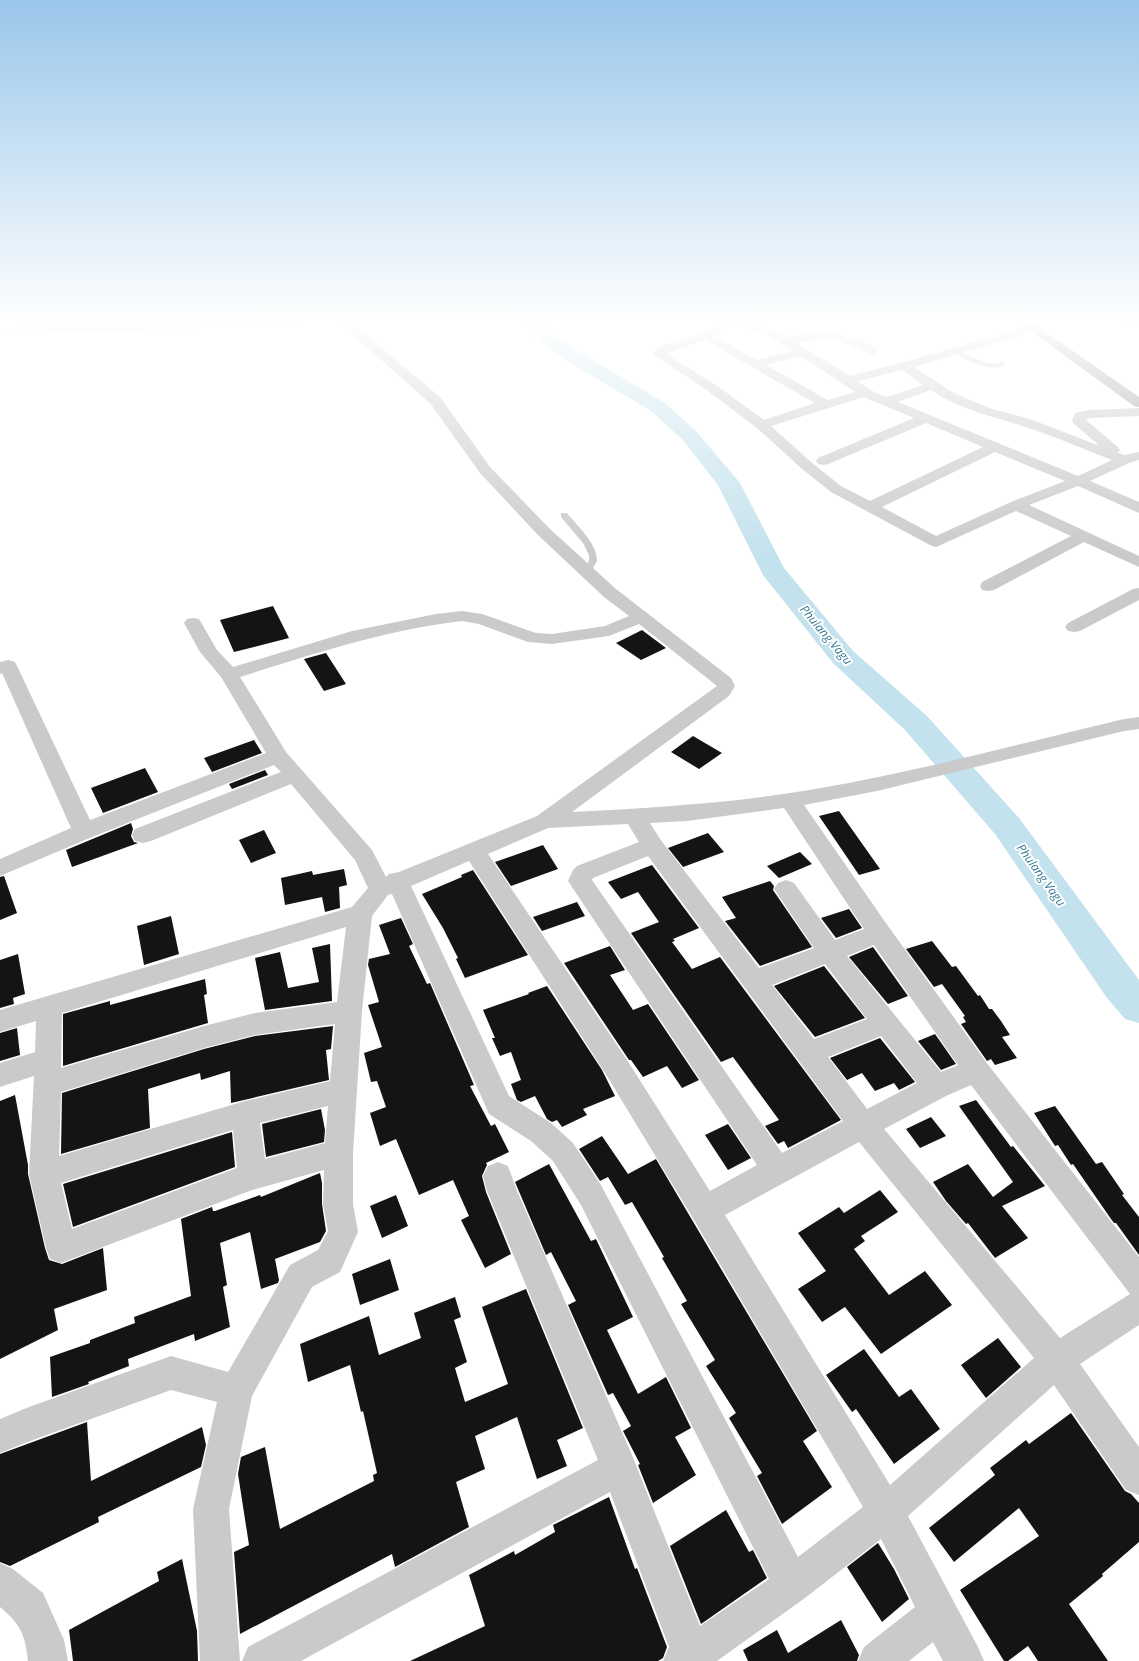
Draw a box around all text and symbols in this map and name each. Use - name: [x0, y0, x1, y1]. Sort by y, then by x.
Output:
- water label: Phulang Vagu: [796, 601, 856, 668]
- water label: Phulang Vagu: [1013, 840, 1070, 909]

